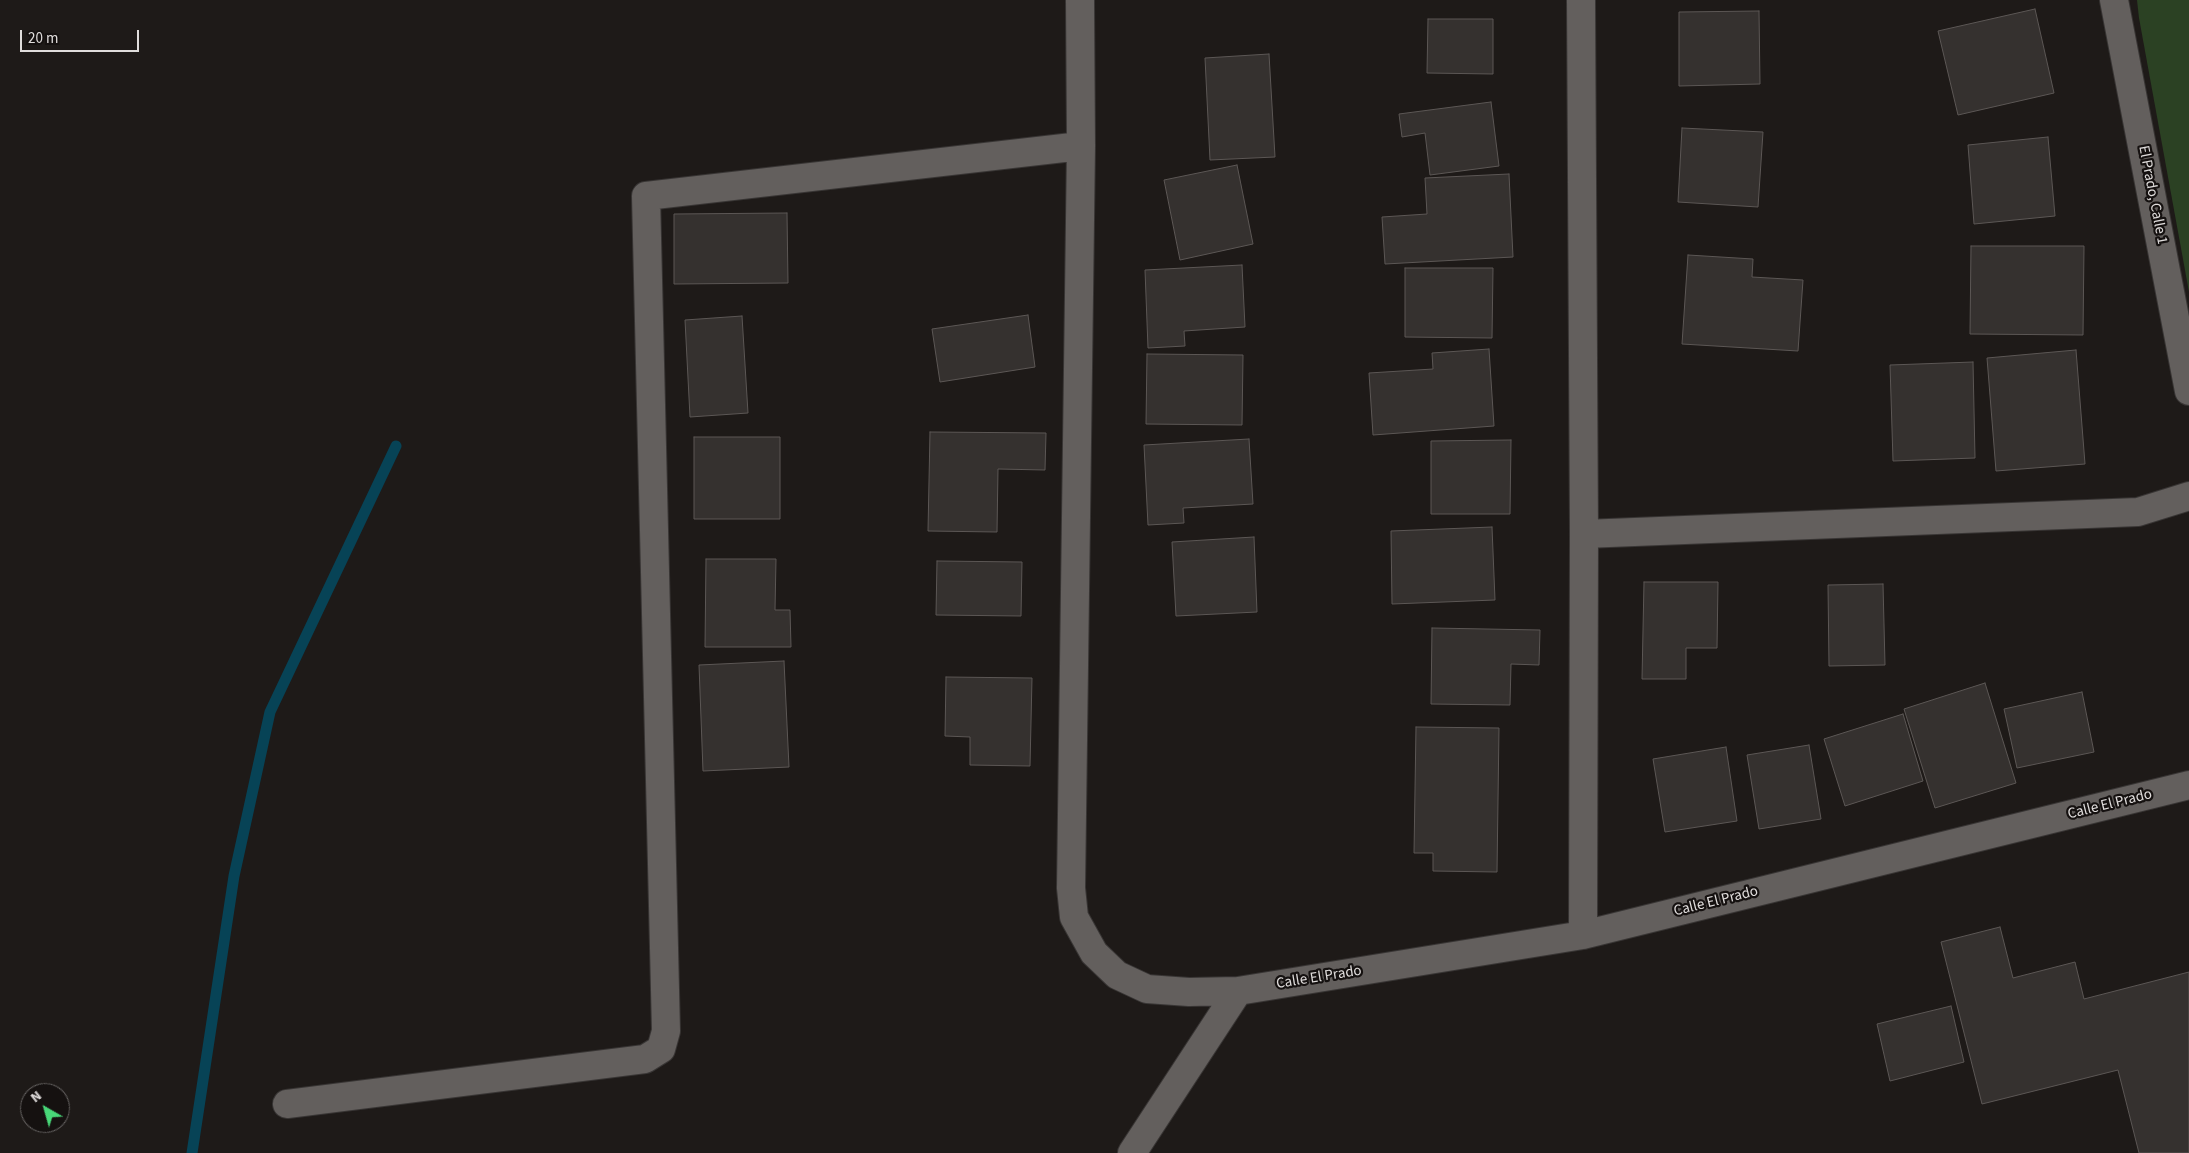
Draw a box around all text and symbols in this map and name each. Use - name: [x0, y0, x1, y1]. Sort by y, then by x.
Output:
- scale bar: [22, 20, 141, 52]
- text: 20 m: [28, 28, 58, 49]
- street label: El Prado, Calle 1: [2134, 144, 2170, 246]
- street label: Calle El Prado: [2066, 786, 2154, 824]
- street label: Calle El Prado: [1672, 883, 1760, 921]
- street label: Calle El Prado: [1275, 962, 1363, 994]
- north arrow: [20, 1083, 70, 1133]
- text: N: [27, 1086, 46, 1108]

